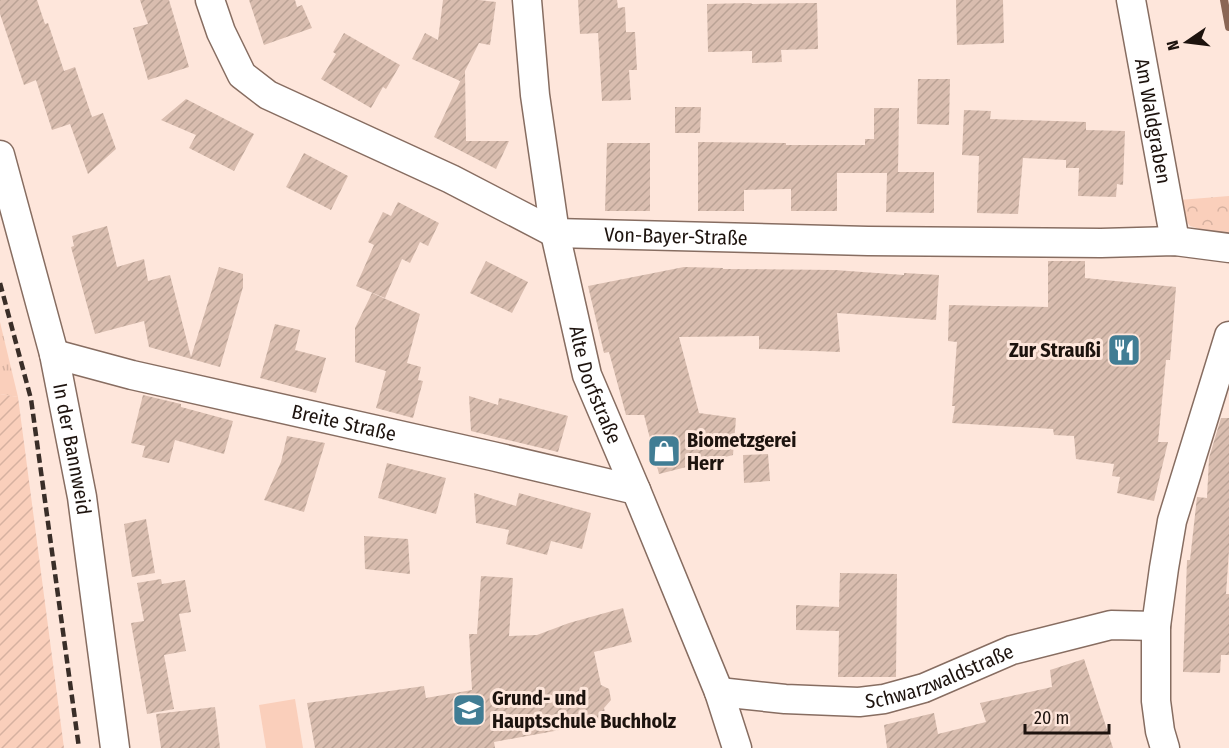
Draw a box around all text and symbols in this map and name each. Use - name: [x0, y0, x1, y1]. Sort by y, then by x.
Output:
- north arrow: [1157, 12, 1217, 72]
- text: N: [1163, 39, 1183, 52]
- street label: Am Waldgraben: [1130, 56, 1176, 186]
- street label: Von-Bayer-Straße: [604, 222, 748, 250]
- street label: Alte Dorfstraße: [564, 323, 627, 447]
- restaurant icon: Zur Straußi: [1106, 332, 1142, 368]
- place label: Zur Straußi: [1009, 338, 1101, 362]
- street label: In der Bannweid: [48, 381, 96, 516]
- street label: Breite Straße: [289, 399, 398, 446]
- place label: Biometzgerei Herr: [687, 428, 796, 475]
- shop icon: Biometzgerei Herr: [646, 433, 682, 469]
- street label: Schwarzwaldstraße: [864, 639, 1017, 713]
- place label: Grund- und Hauptschule Buchholz: [492, 686, 677, 733]
- school or university icon: Grund- und Hauptschule Buchholz: [451, 692, 487, 728]
- scale bar: [1025, 697, 1109, 735]
- text: 20 m: [1034, 707, 1069, 729]

